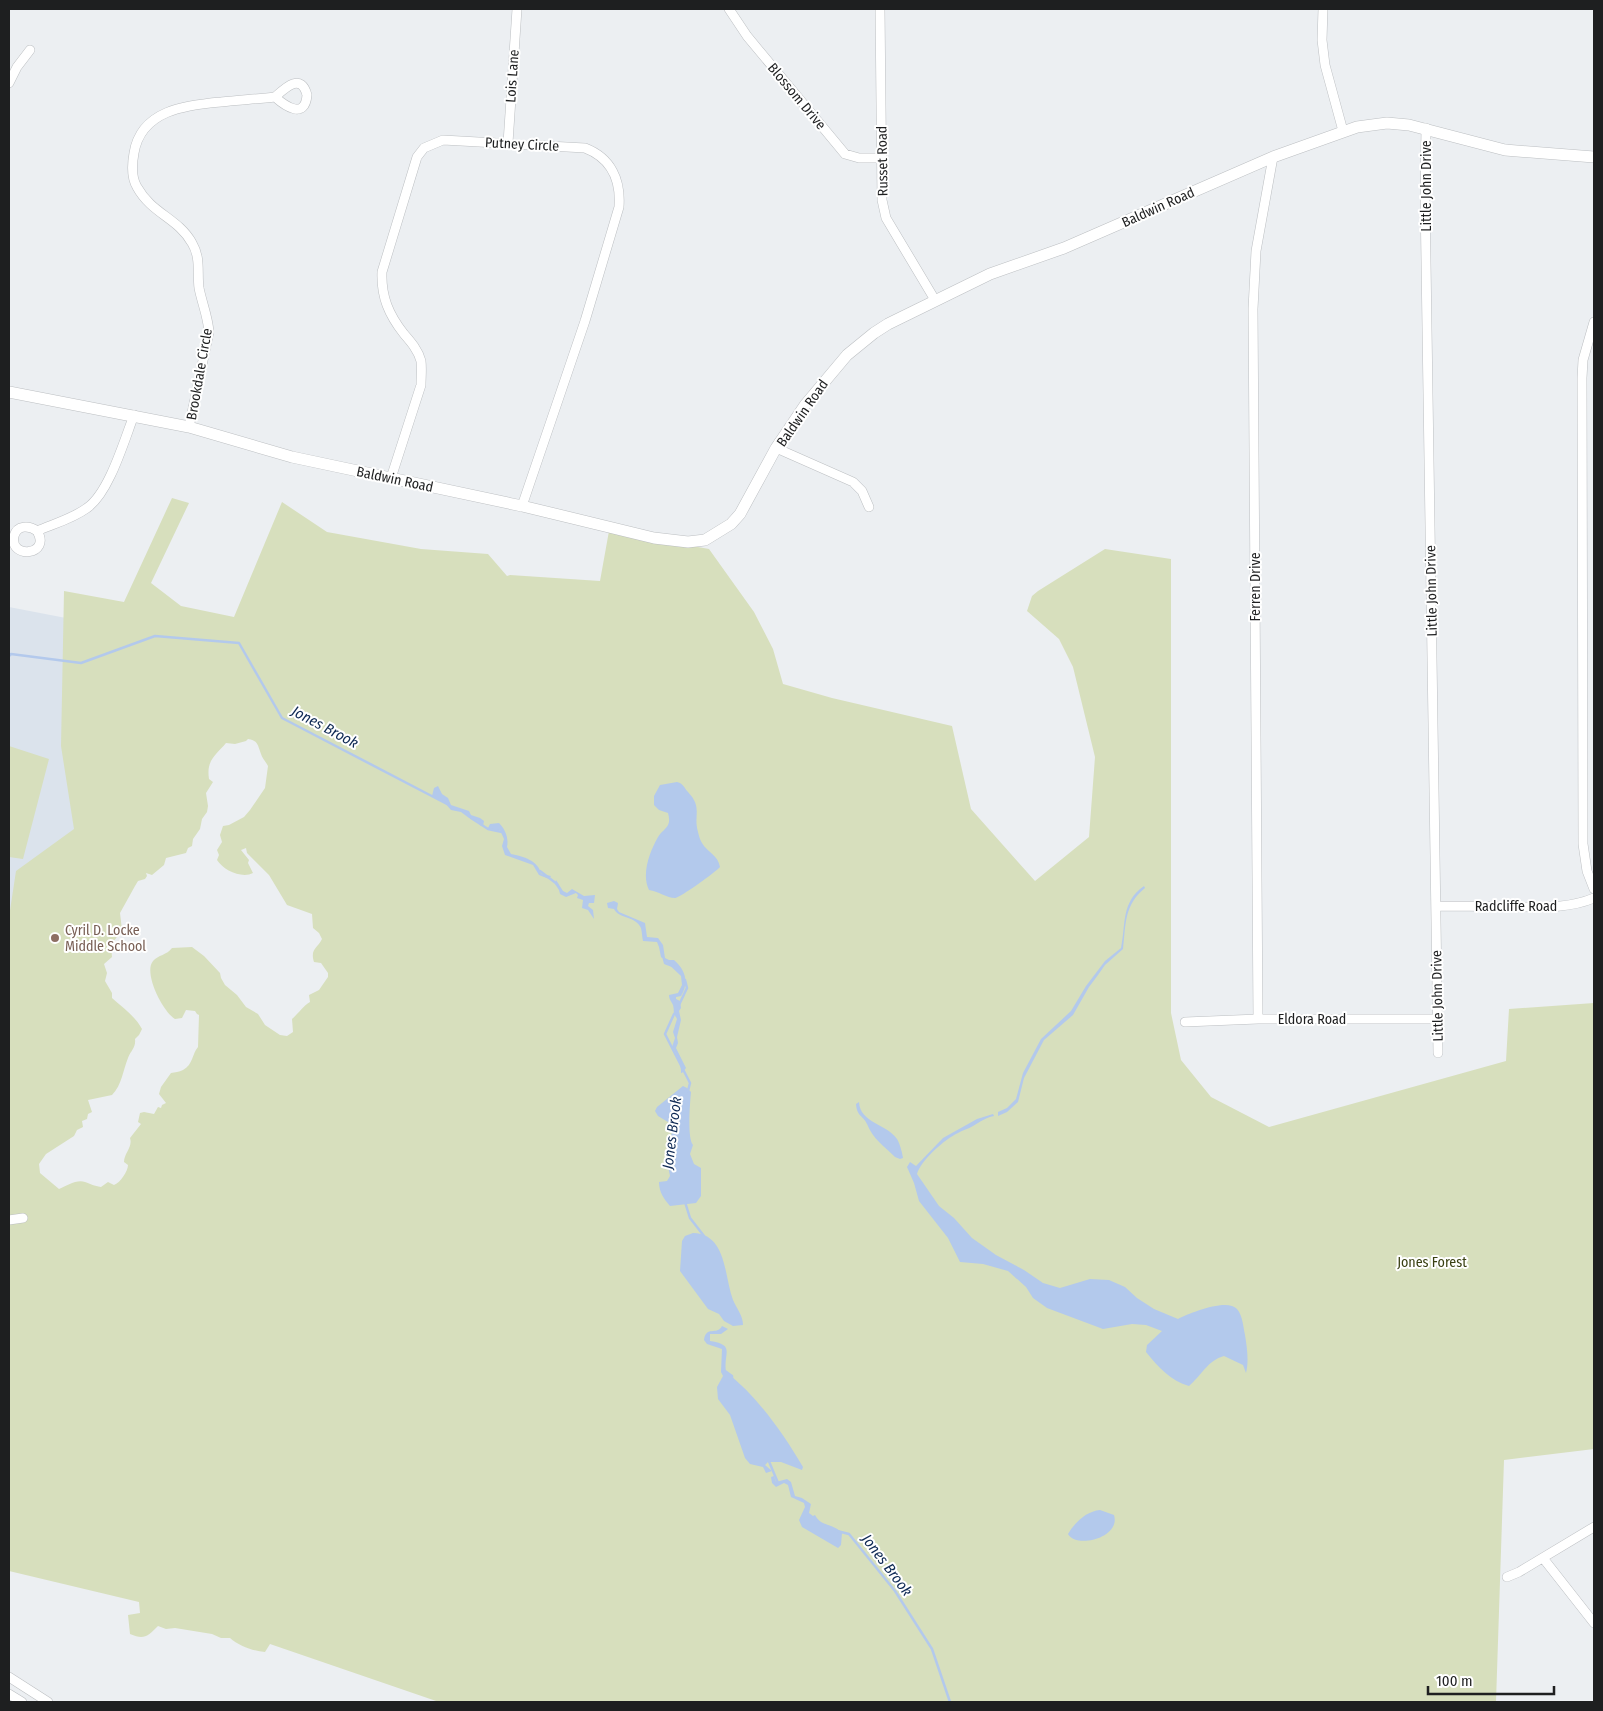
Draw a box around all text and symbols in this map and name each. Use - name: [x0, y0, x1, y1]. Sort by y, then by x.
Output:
- street label: Lois Lane: [502, 49, 523, 103]
- street label: Blossom Drive: [764, 60, 829, 133]
- street label: Russet Road: [873, 126, 892, 196]
- street label: Putney Circle: [484, 134, 560, 155]
- street label: Little John Drive: [1418, 140, 1435, 232]
- street label: Baldwin Road: [1119, 184, 1197, 231]
- street label: Brookdale Circle: [183, 327, 216, 421]
- street label: Baldwin Road: [773, 377, 832, 450]
- street label: Baldwin Road: [355, 463, 435, 496]
- street label: Little John Drive: [1422, 545, 1441, 637]
- street label: Ferren Drive: [1247, 552, 1264, 622]
- water label: Jones Brook: [288, 701, 362, 752]
- street label: Radcliffe Road: [1475, 898, 1557, 915]
- place label: Cyril D. Locke Middle School: [65, 922, 146, 955]
- marker: Cyril D. Locke Middle School: [49, 932, 61, 944]
- street label: Little John Drive: [1428, 950, 1447, 1042]
- street label: Eldora Road: [1278, 1011, 1346, 1028]
- water label: Jones Brook: [659, 1095, 685, 1171]
- park label: Jones Forest: [1397, 1254, 1467, 1271]
- water label: Jones Brook: [857, 1530, 916, 1600]
- scale bar: [1428, 1664, 1554, 1696]
- text: 100 m: [1436, 1672, 1473, 1690]

